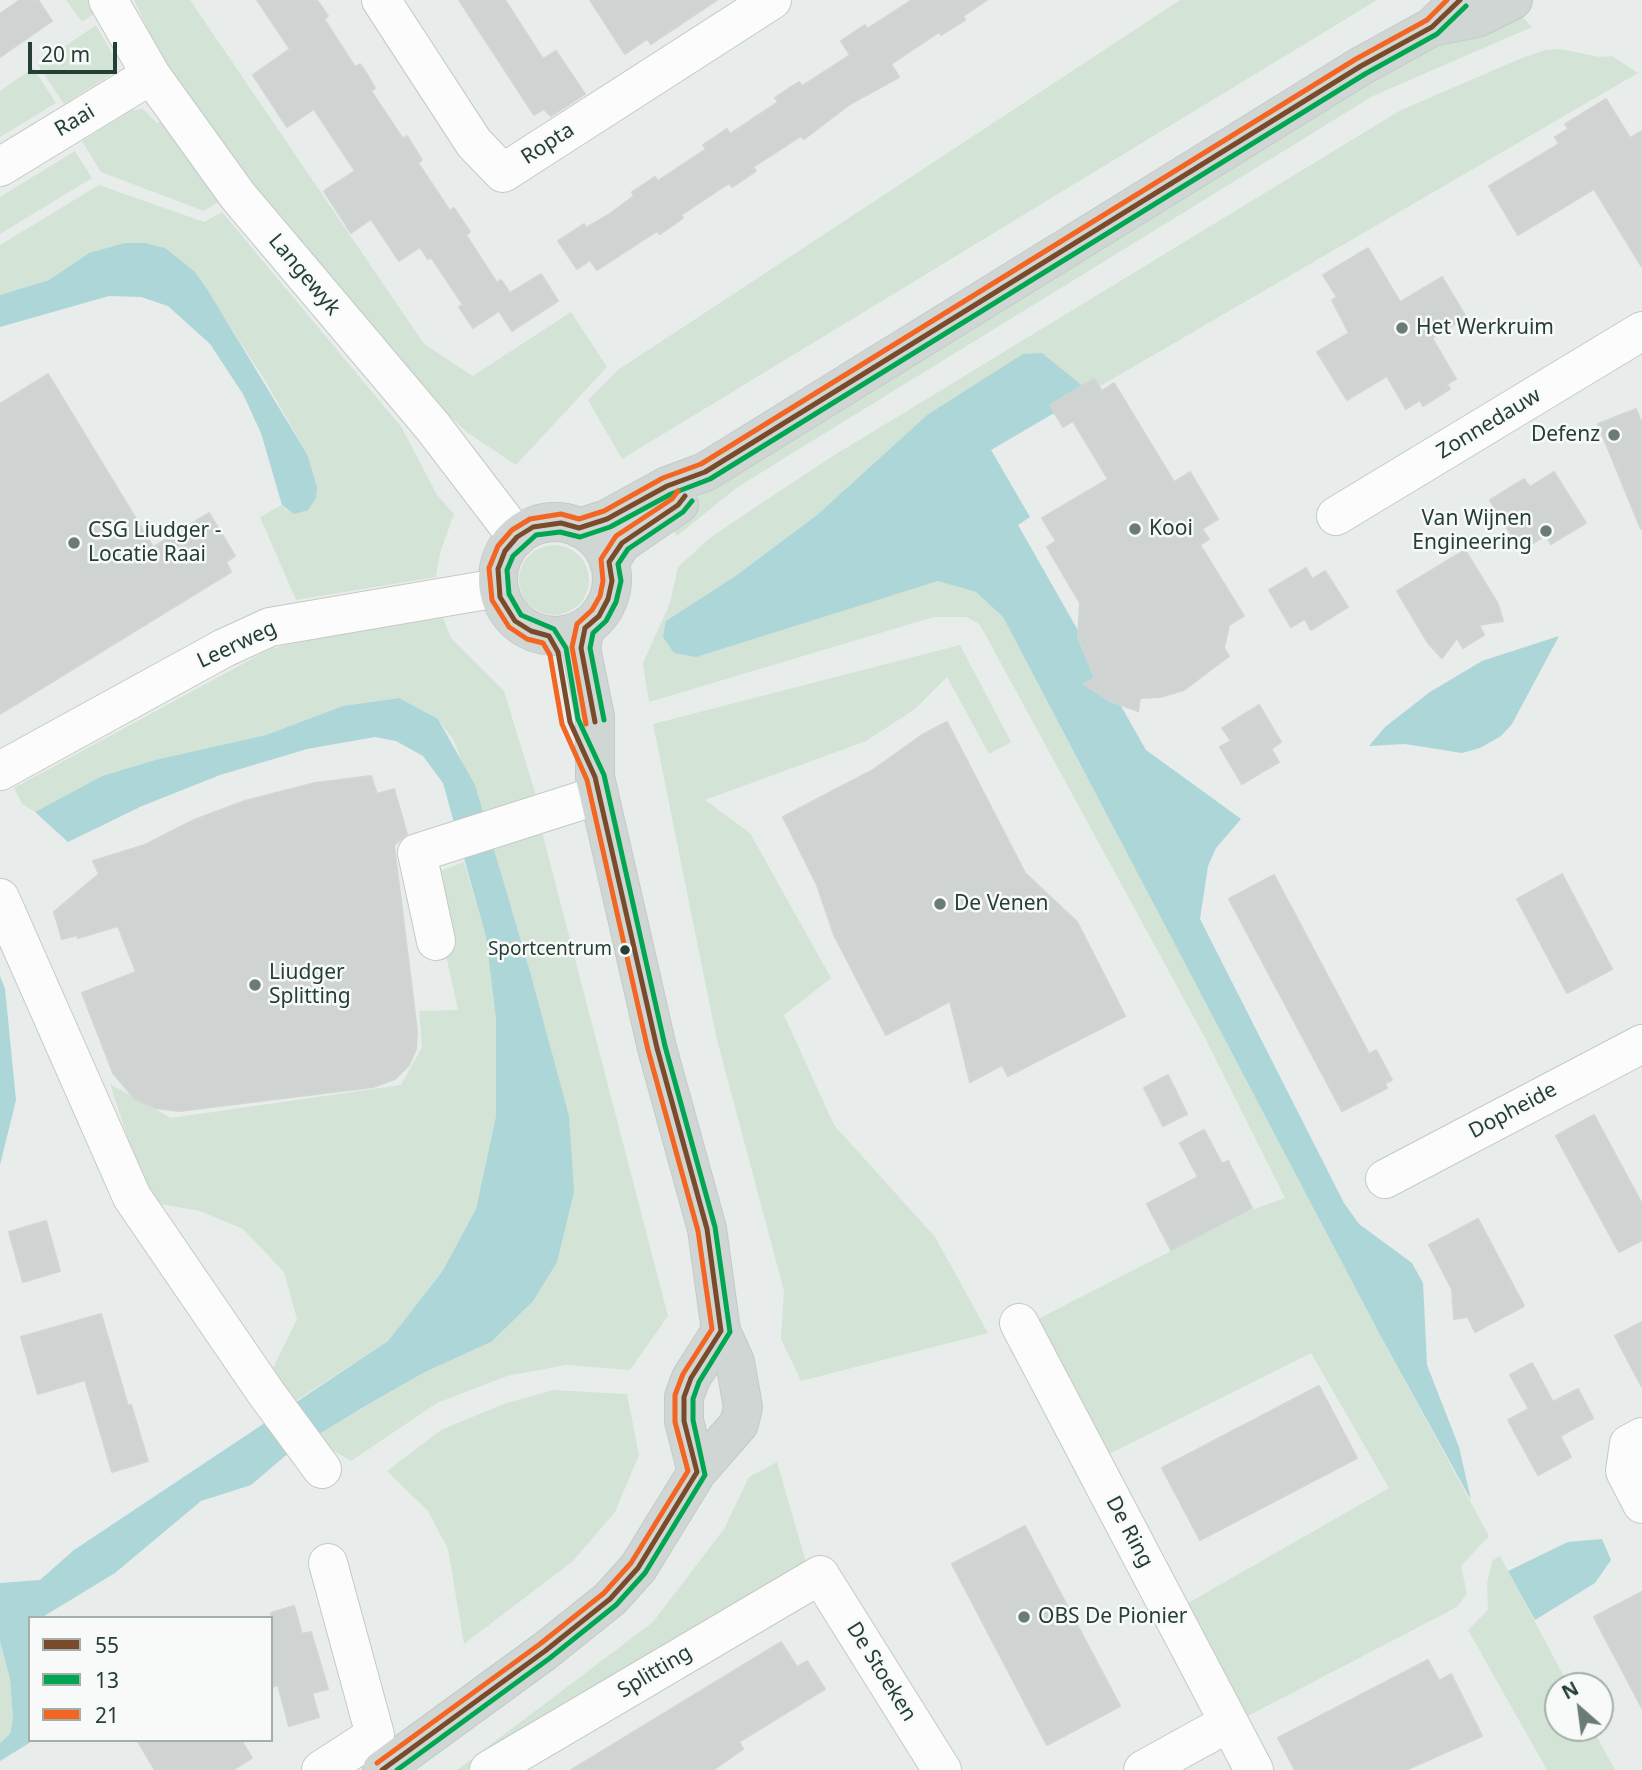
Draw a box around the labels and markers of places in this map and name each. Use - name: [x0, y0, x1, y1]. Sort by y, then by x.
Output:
- place label: Het Werkruim: [1416, 315, 1554, 341]
- marker: Het Werkruim: [1394, 320, 1410, 336]
- place label: Defenz: [1531, 422, 1600, 448]
- marker: Defenz: [1606, 427, 1622, 443]
- place label: Van Wijnen Engineering: [1412, 506, 1532, 556]
- place label: Kooi: [1149, 516, 1193, 542]
- place label: CSG Liudger - Locatie Raai: [88, 518, 222, 568]
- marker: Kooi: [1127, 521, 1143, 537]
- marker: Van Wijnen Engineering: [1538, 523, 1554, 539]
- marker: CSG Liudger - Locatie Raai: [66, 535, 82, 551]
- place label: De Venen: [954, 891, 1048, 917]
- marker: De Venen: [932, 896, 948, 912]
- place label: Sportcentrum: [488, 939, 612, 961]
- marker: Sportcentrum: [618, 943, 632, 957]
- place label: Liudger Splitting: [269, 960, 351, 1010]
- marker: Liudger Splitting: [247, 977, 263, 993]
- place label: OBS De Pionier: [1038, 1604, 1187, 1630]
- marker: OBS De Pionier: [1016, 1609, 1032, 1625]

